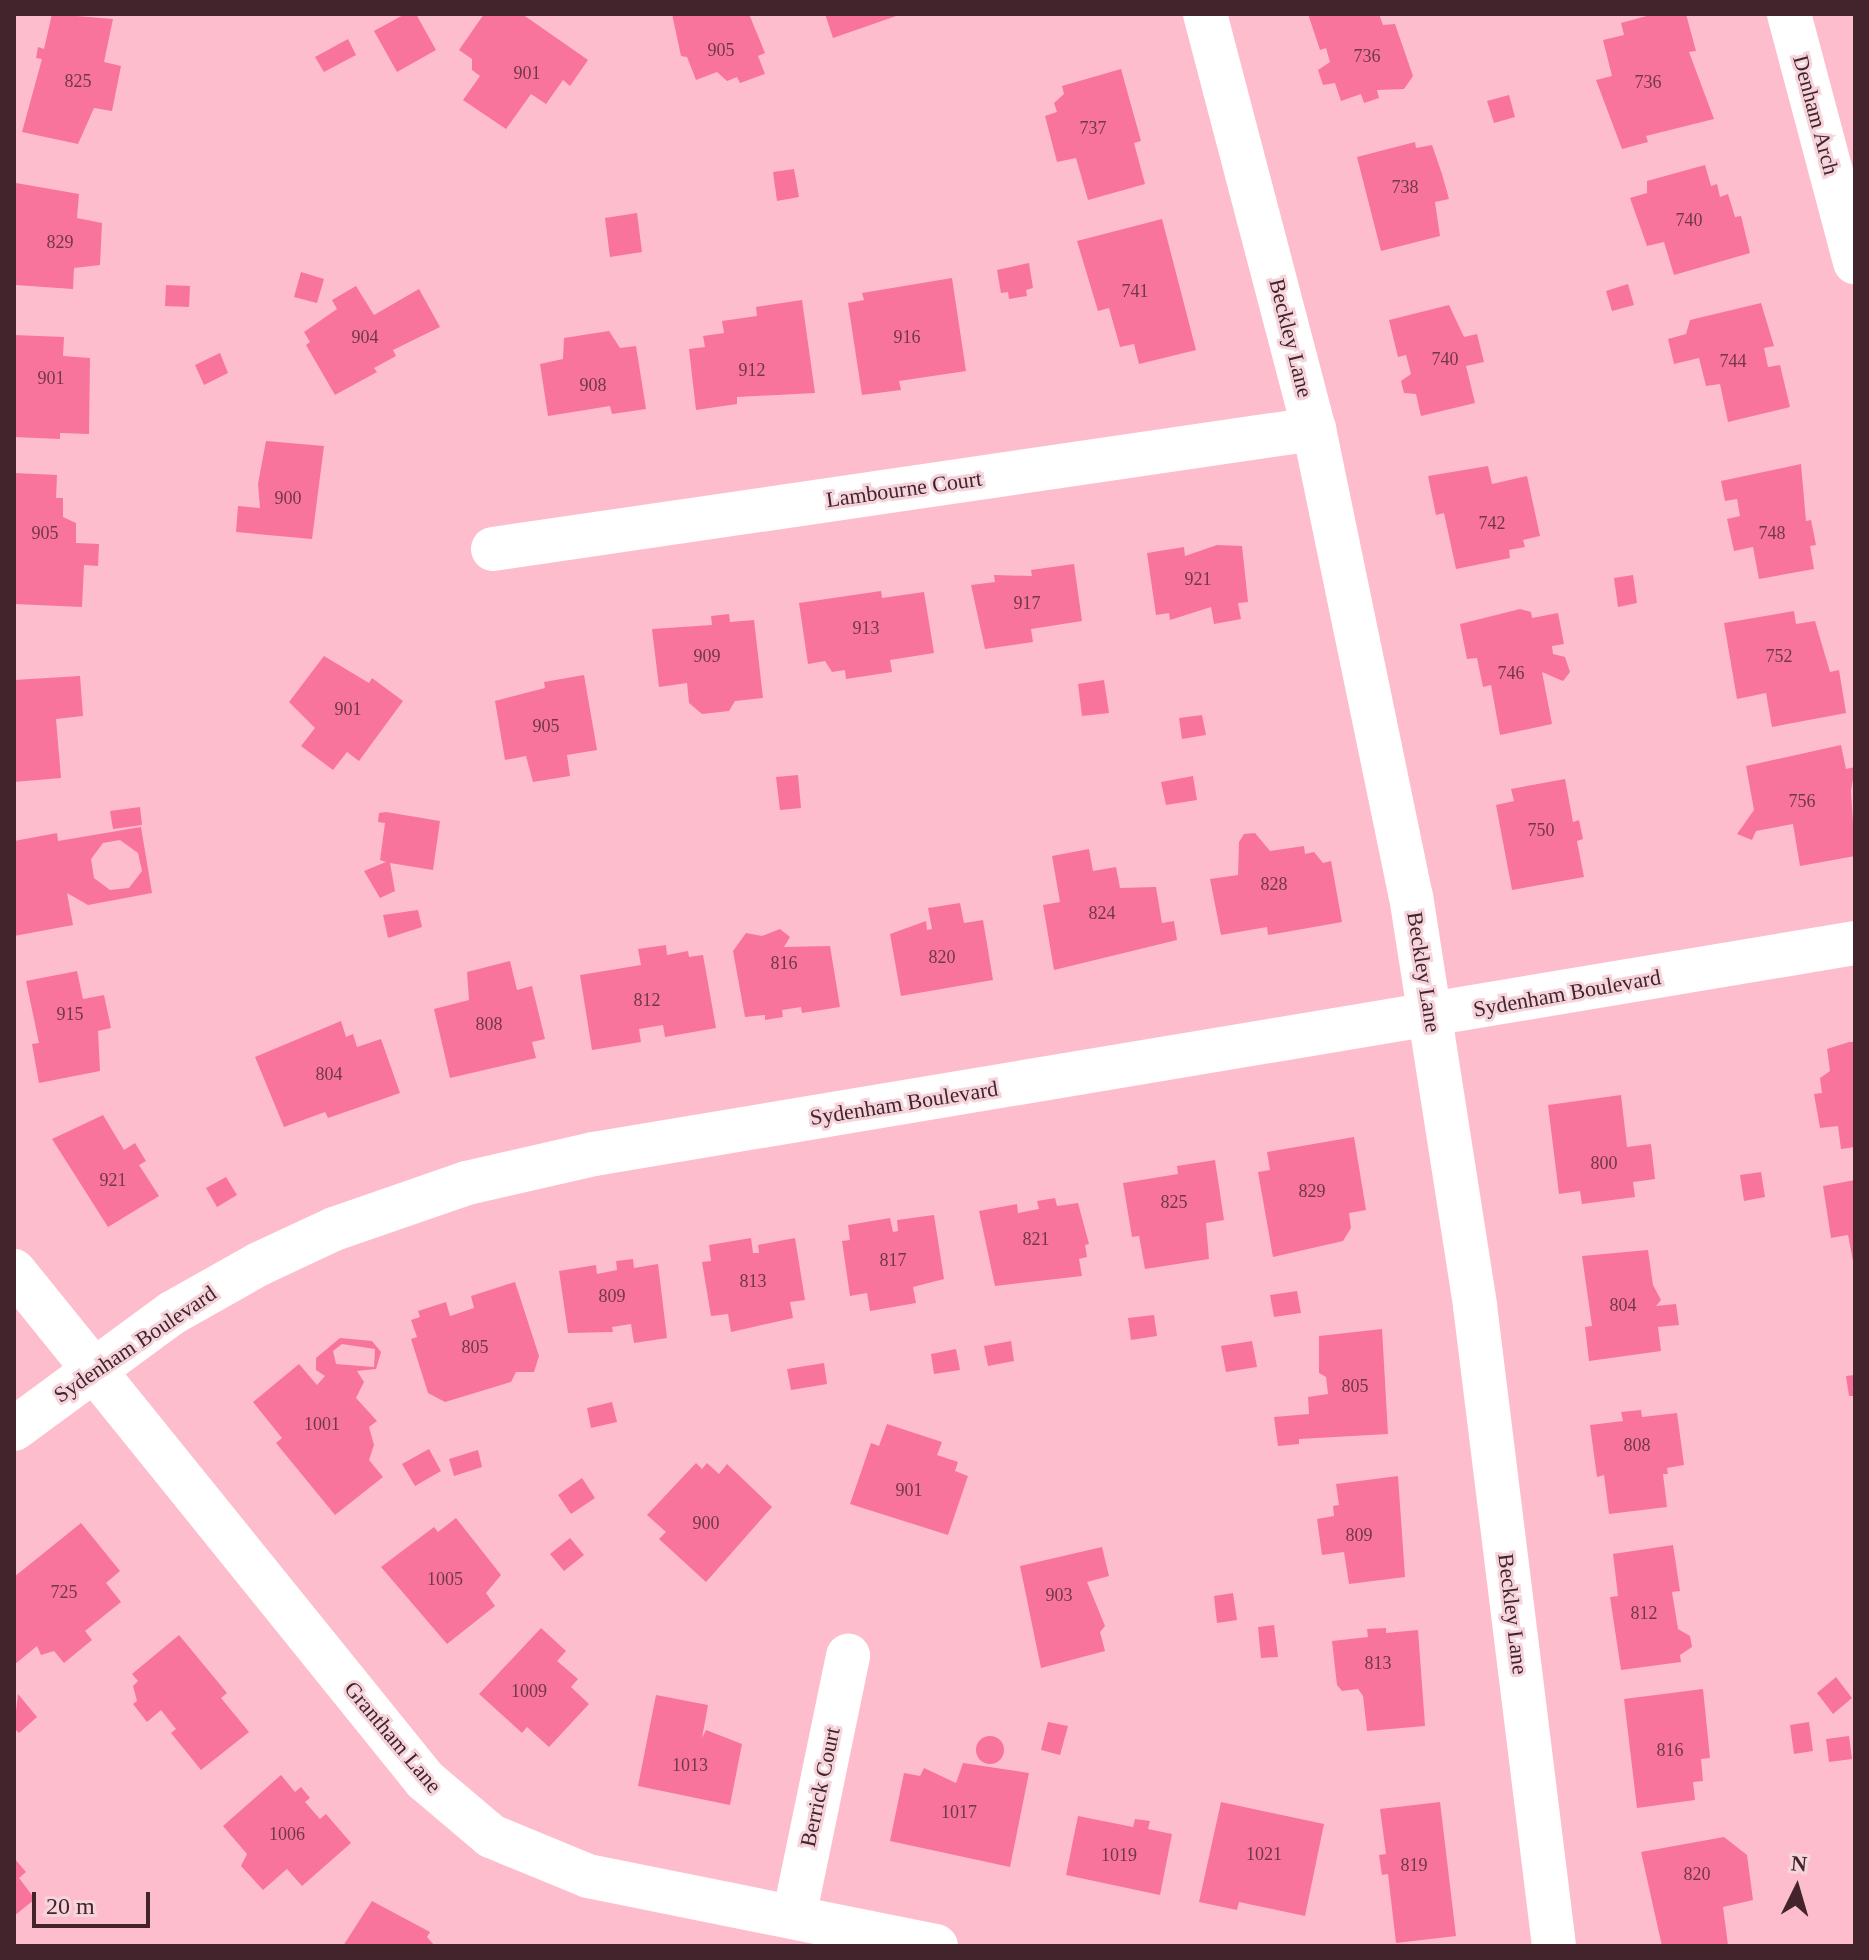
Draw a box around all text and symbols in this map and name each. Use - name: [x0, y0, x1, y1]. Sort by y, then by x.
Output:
- house number: 905: [708, 39, 734, 61]
- house number: 736: [1354, 45, 1380, 67]
- street label: Denham Arch: [1787, 52, 1845, 178]
- house number: 901: [514, 62, 540, 84]
- house number: 825: [64, 70, 92, 92]
- house number: 736: [1634, 71, 1662, 93]
- house number: 737: [1080, 117, 1106, 139]
- house number: 738: [1392, 176, 1418, 198]
- house number: 740: [1676, 209, 1702, 231]
- house number: 829: [46, 231, 74, 253]
- street label: Beckley Lane: [1263, 276, 1319, 400]
- house number: 741: [1122, 280, 1148, 302]
- house number: 904: [352, 326, 378, 348]
- house number: 916: [894, 326, 920, 348]
- house number: 740: [1432, 348, 1458, 370]
- house number: 744: [1720, 350, 1746, 372]
- house number: 912: [738, 359, 766, 381]
- house number: 901: [38, 367, 64, 389]
- house number: 908: [580, 374, 606, 396]
- street label: Lambourne Court: [824, 465, 984, 513]
- house number: 900: [274, 487, 302, 509]
- house number: 742: [1478, 512, 1506, 534]
- house number: 905: [32, 522, 58, 544]
- house number: 748: [1758, 522, 1786, 544]
- house number: 921: [1184, 568, 1212, 590]
- house number: 917: [1014, 592, 1040, 614]
- house number: 913: [852, 617, 880, 639]
- house number: 909: [694, 645, 720, 667]
- house number: 752: [1766, 645, 1792, 667]
- house number: 746: [1498, 662, 1524, 684]
- house number: 901: [334, 698, 362, 720]
- house number: 905: [532, 715, 560, 737]
- house number: 756: [1788, 790, 1816, 812]
- house number: 750: [1528, 819, 1554, 841]
- house number: 828: [1260, 873, 1288, 895]
- house number: 824: [1088, 902, 1116, 924]
- street label: Beckley Lane: [1401, 910, 1447, 1034]
- house number: 820: [928, 946, 956, 968]
- house number: 816: [770, 952, 798, 974]
- street label: Sydenham Boulevard: [1471, 964, 1663, 1022]
- house number: 812: [634, 989, 660, 1011]
- house number: 915: [56, 1003, 84, 1025]
- house number: 808: [476, 1013, 502, 1035]
- house number: 804: [316, 1063, 342, 1085]
- street label: Sydenham Boulevard: [808, 1075, 1000, 1131]
- house number: 800: [1590, 1152, 1618, 1174]
- house number: 921: [100, 1169, 126, 1191]
- house number: 829: [1298, 1180, 1326, 1202]
- house number: 825: [1160, 1191, 1188, 1213]
- house number: 821: [1022, 1228, 1050, 1250]
- house number: 817: [880, 1249, 906, 1271]
- house number: 813: [740, 1270, 766, 1292]
- street label: Sydenham Boulevard: [49, 1280, 221, 1408]
- house number: 809: [598, 1285, 626, 1307]
- house number: 804: [1610, 1294, 1636, 1316]
- house number: 805: [462, 1336, 488, 1358]
- house number: 805: [1342, 1375, 1368, 1397]
- house number: 1001: [304, 1413, 340, 1435]
- house number: 808: [1624, 1434, 1650, 1456]
- house number: 901: [896, 1479, 922, 1501]
- house number: 900: [692, 1512, 720, 1534]
- house number: 809: [1346, 1524, 1372, 1546]
- street label: Beckley Lane: [1492, 1552, 1534, 1676]
- house number: 1005: [427, 1568, 463, 1590]
- house number: 725: [50, 1581, 78, 1603]
- house number: 903: [1046, 1584, 1072, 1606]
- house number: 812: [1630, 1602, 1658, 1624]
- house number: 813: [1364, 1652, 1392, 1674]
- street label: Grantham Lane: [339, 1676, 447, 1798]
- house number: 1009: [511, 1680, 547, 1702]
- street label: Berrick Court: [794, 1725, 846, 1849]
- house number: 816: [1656, 1739, 1684, 1761]
- house number: 1013: [672, 1754, 708, 1776]
- house number: 1017: [941, 1801, 977, 1823]
- house number: 1006: [269, 1823, 305, 1845]
- house number: 1021: [1246, 1843, 1282, 1865]
- house number: 1019: [1101, 1844, 1137, 1866]
- north arrow: [1757, 1848, 1837, 1928]
- text: N: [1790, 1850, 1808, 1877]
- house number: 819: [1400, 1854, 1428, 1876]
- house number: 820: [1684, 1863, 1710, 1885]
- scale bar: [36, 1876, 154, 1926]
- text: 20 m: [46, 1893, 95, 1919]

